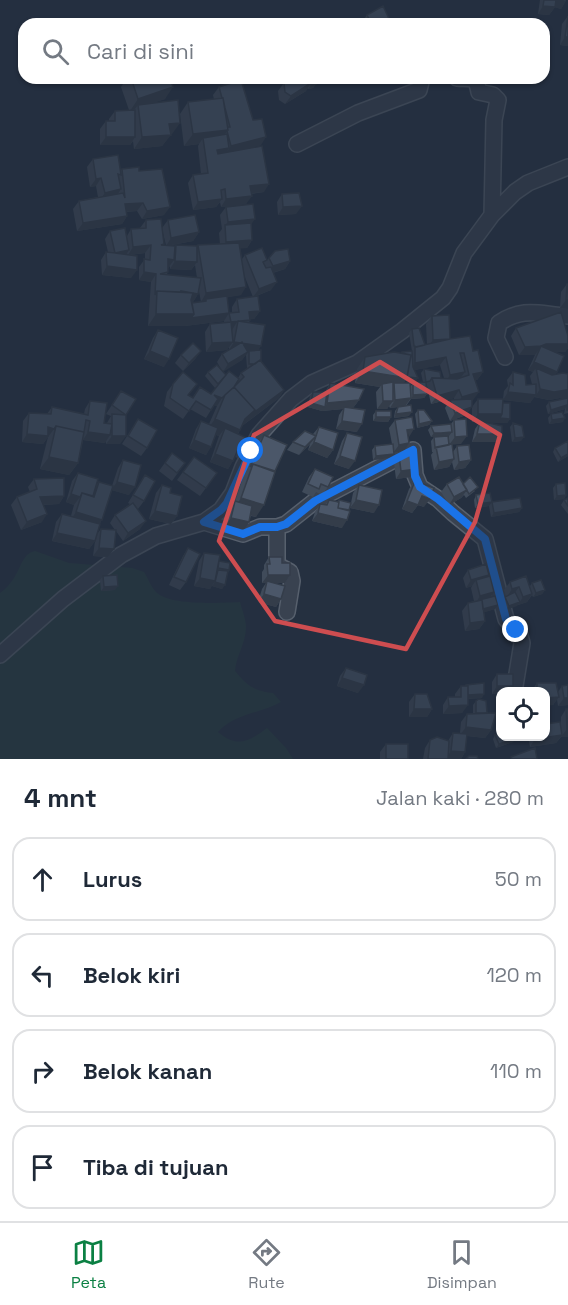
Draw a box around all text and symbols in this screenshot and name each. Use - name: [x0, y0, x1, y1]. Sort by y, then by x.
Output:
- search box: [18, 18, 550, 84]
- icon: search: [39, 35, 72, 68]
- text: Cari di sini: [87, 37, 194, 65]
- route start: [237, 437, 263, 463]
- route end: [502, 616, 528, 642]
- map controls: [496, 687, 550, 741]
- button: locate: [496, 687, 550, 741]
- text: 4 mnt: [24, 781, 97, 815]
- text: Jalan kaki · 280 m: [376, 785, 544, 811]
- icon: ahead: [26, 863, 59, 896]
- text: Lurus: [83, 865, 142, 893]
- text: 50 m: [495, 866, 542, 892]
- icon: left: [26, 959, 59, 992]
- text: Belok kiri: [83, 961, 180, 989]
- text: 120 m: [486, 962, 542, 988]
- icon: right: [26, 1055, 59, 1088]
- text: Belok kanan: [83, 1057, 212, 1085]
- text: 110 m: [490, 1058, 542, 1084]
- icon: arrive: [26, 1151, 59, 1184]
- text: Tiba di tujuan: [83, 1153, 229, 1181]
- tab: Peta: [71, 1236, 106, 1293]
- tab: Rute: [248, 1236, 285, 1293]
- tab: Disimpan: [427, 1236, 497, 1293]

